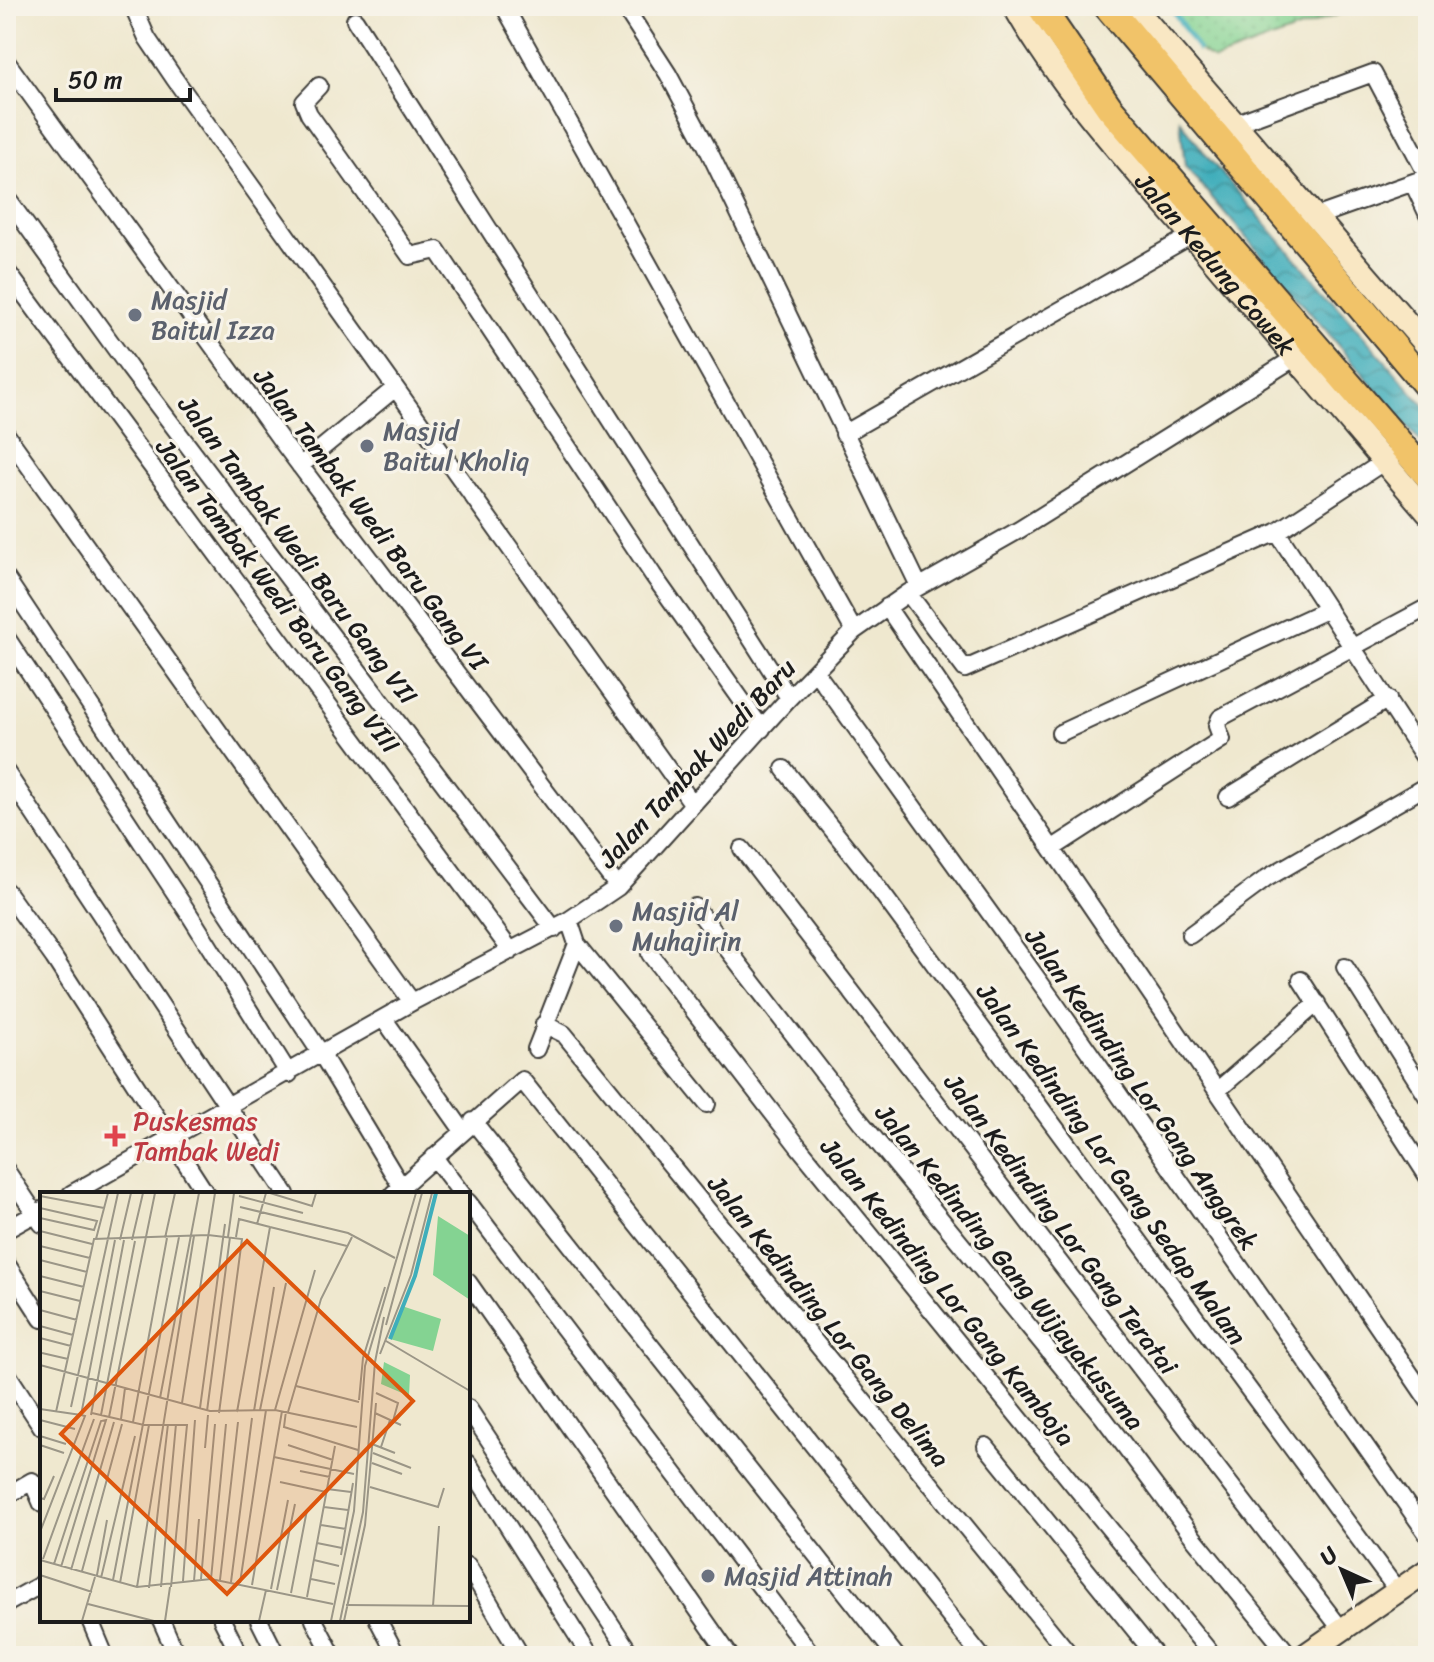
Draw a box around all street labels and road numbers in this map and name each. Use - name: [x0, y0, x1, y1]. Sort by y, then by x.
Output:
- street label: Jalan Kedung Cowek: [1123, 161, 1308, 367]
- street label: Jalan Tambak Wedi Baru Gang VI: [241, 357, 502, 682]
- street label: Jalan Tambak Wedi Baru Gang VII: [165, 384, 430, 715]
- street label: Jalan Tambak Wedi Baru Gang VIII: [143, 427, 412, 764]
- street label: Jalan Tambak Wedi Baru: [586, 647, 807, 880]
- street label: Jalan Kedinding Lor Gang Anggrek: [1012, 917, 1271, 1260]
- street label: Jalan Kedinding Lor Gang Sedap Malam: [964, 972, 1260, 1355]
- street label: Jalan Kedinding Lor Gang Teratai: [931, 1062, 1191, 1386]
- street label: Jalan Kedinding Gang Wijayakusuma: [862, 1092, 1157, 1441]
- street label: Jalan Kedinding Lor Gang Kamboja: [808, 1126, 1088, 1457]
- street label: Jalan Kedinding Lor Gang Delima: [695, 1163, 962, 1478]

